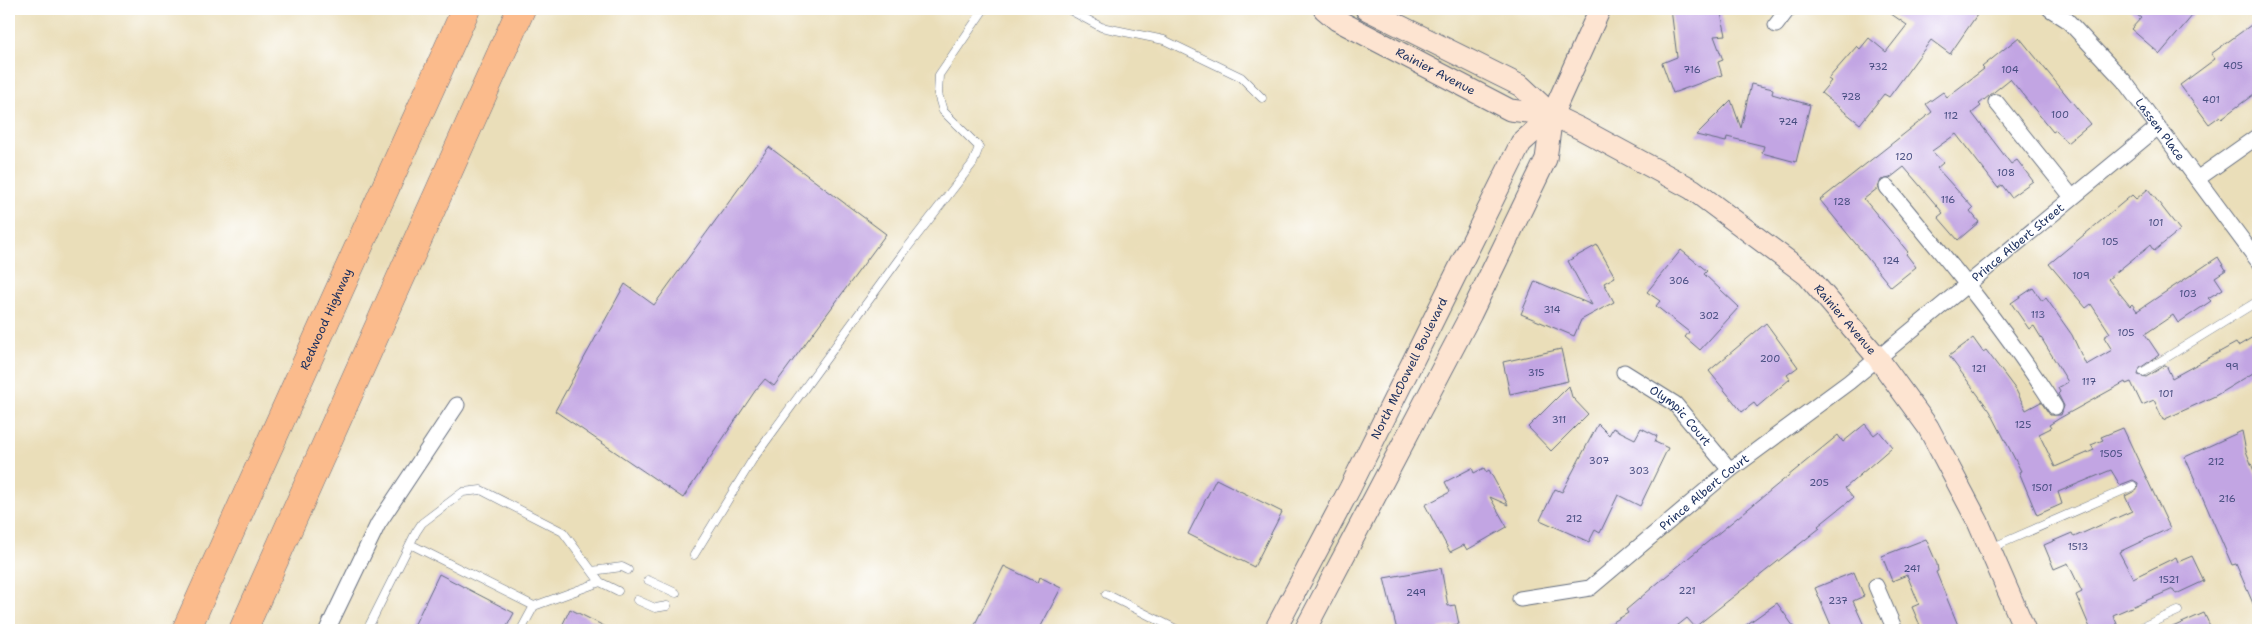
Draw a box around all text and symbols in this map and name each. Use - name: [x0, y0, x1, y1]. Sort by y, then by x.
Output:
- street label: Rainier Avenue: [1393, 44, 1478, 99]
- house number: 405: [2223, 59, 2243, 72]
- house number: 732: [1868, 60, 1888, 73]
- house number: 716: [1683, 63, 1701, 76]
- house number: 104: [2001, 63, 2019, 76]
- house number: 728: [1841, 90, 1861, 103]
- house number: 401: [2202, 93, 2220, 106]
- street label: Lassen Place: [2131, 95, 2189, 164]
- house number: 100: [2051, 108, 2069, 121]
- house number: 112: [1944, 109, 1958, 122]
- house number: 724: [1778, 115, 1798, 128]
- house number: 120: [1895, 150, 1913, 163]
- house number: 108: [1997, 166, 2015, 179]
- house number: 116: [1941, 193, 1955, 206]
- house number: 128: [1833, 195, 1851, 208]
- street label: Prince Albert Street: [1968, 200, 2068, 285]
- house number: 101: [2149, 216, 2163, 229]
- house number: 105: [2102, 235, 2118, 248]
- house number: 124: [1882, 254, 1900, 267]
- street label: Redwood Highway: [296, 266, 356, 372]
- house number: 109: [2072, 269, 2090, 282]
- house number: 306: [1669, 274, 1689, 287]
- street label: Rainier Avenue: [1810, 281, 1880, 358]
- house number: 103: [2179, 287, 2197, 300]
- street label: North McDowell Boulevard: [1367, 295, 1451, 442]
- house number: 314: [1543, 303, 1561, 316]
- house number: 113: [2031, 308, 2045, 321]
- house number: 302: [1699, 309, 1719, 322]
- house number: 105: [2118, 326, 2134, 339]
- house number: 200: [1760, 352, 1780, 365]
- house number: 99: [2225, 360, 2239, 373]
- house number: 121: [1972, 362, 1986, 375]
- house number: 315: [1528, 366, 1544, 379]
- house number: 117: [2082, 375, 2096, 388]
- street label: Olympic Court: [1646, 382, 1715, 449]
- house number: 101: [2159, 387, 2173, 400]
- house number: 311: [1552, 413, 1566, 426]
- house number: 125: [2015, 418, 2031, 431]
- house number: 1505: [2099, 447, 2123, 460]
- street label: Prince Albert Court: [1656, 451, 1752, 534]
- house number: 307: [1589, 454, 1609, 467]
- house number: 212: [2207, 455, 2225, 468]
- house number: 303: [1629, 464, 1649, 477]
- house number: 205: [1809, 476, 1829, 489]
- house number: 1501: [2032, 481, 2052, 494]
- house number: 216: [2218, 492, 2236, 505]
- house number: 212: [1565, 512, 1583, 525]
- house number: 1513: [2068, 540, 2088, 553]
- house number: 241: [1903, 562, 1921, 575]
- house number: 1521: [2159, 573, 2179, 586]
- house number: 221: [1678, 584, 1696, 597]
- house number: 249: [1406, 586, 1426, 599]
- house number: 237: [1828, 594, 1848, 607]

